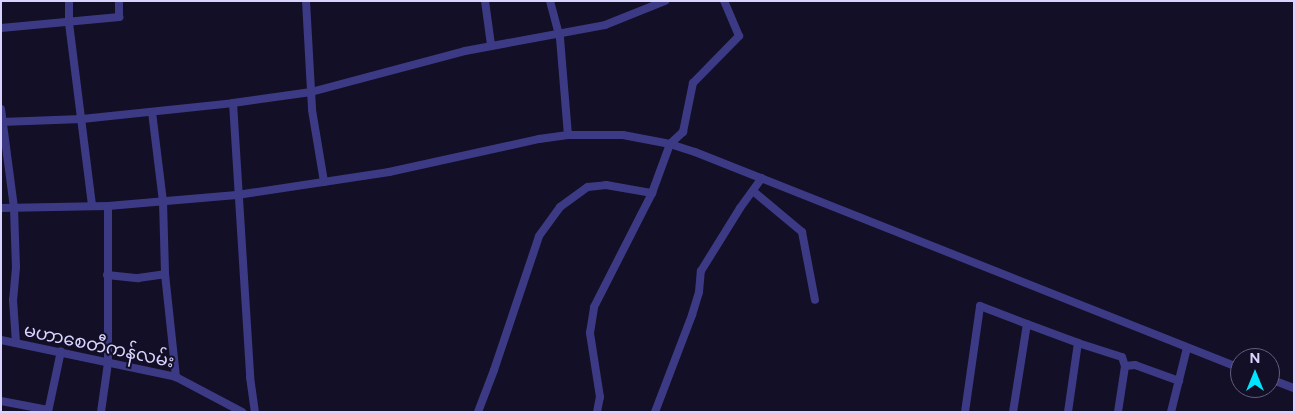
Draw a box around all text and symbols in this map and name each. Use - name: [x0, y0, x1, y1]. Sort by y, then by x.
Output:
- street label: မဟာစေတီကန်လမ်း: [22, 320, 176, 372]
- north arrow: [1230, 348, 1280, 398]
- text: N: [1250, 350, 1260, 367]

